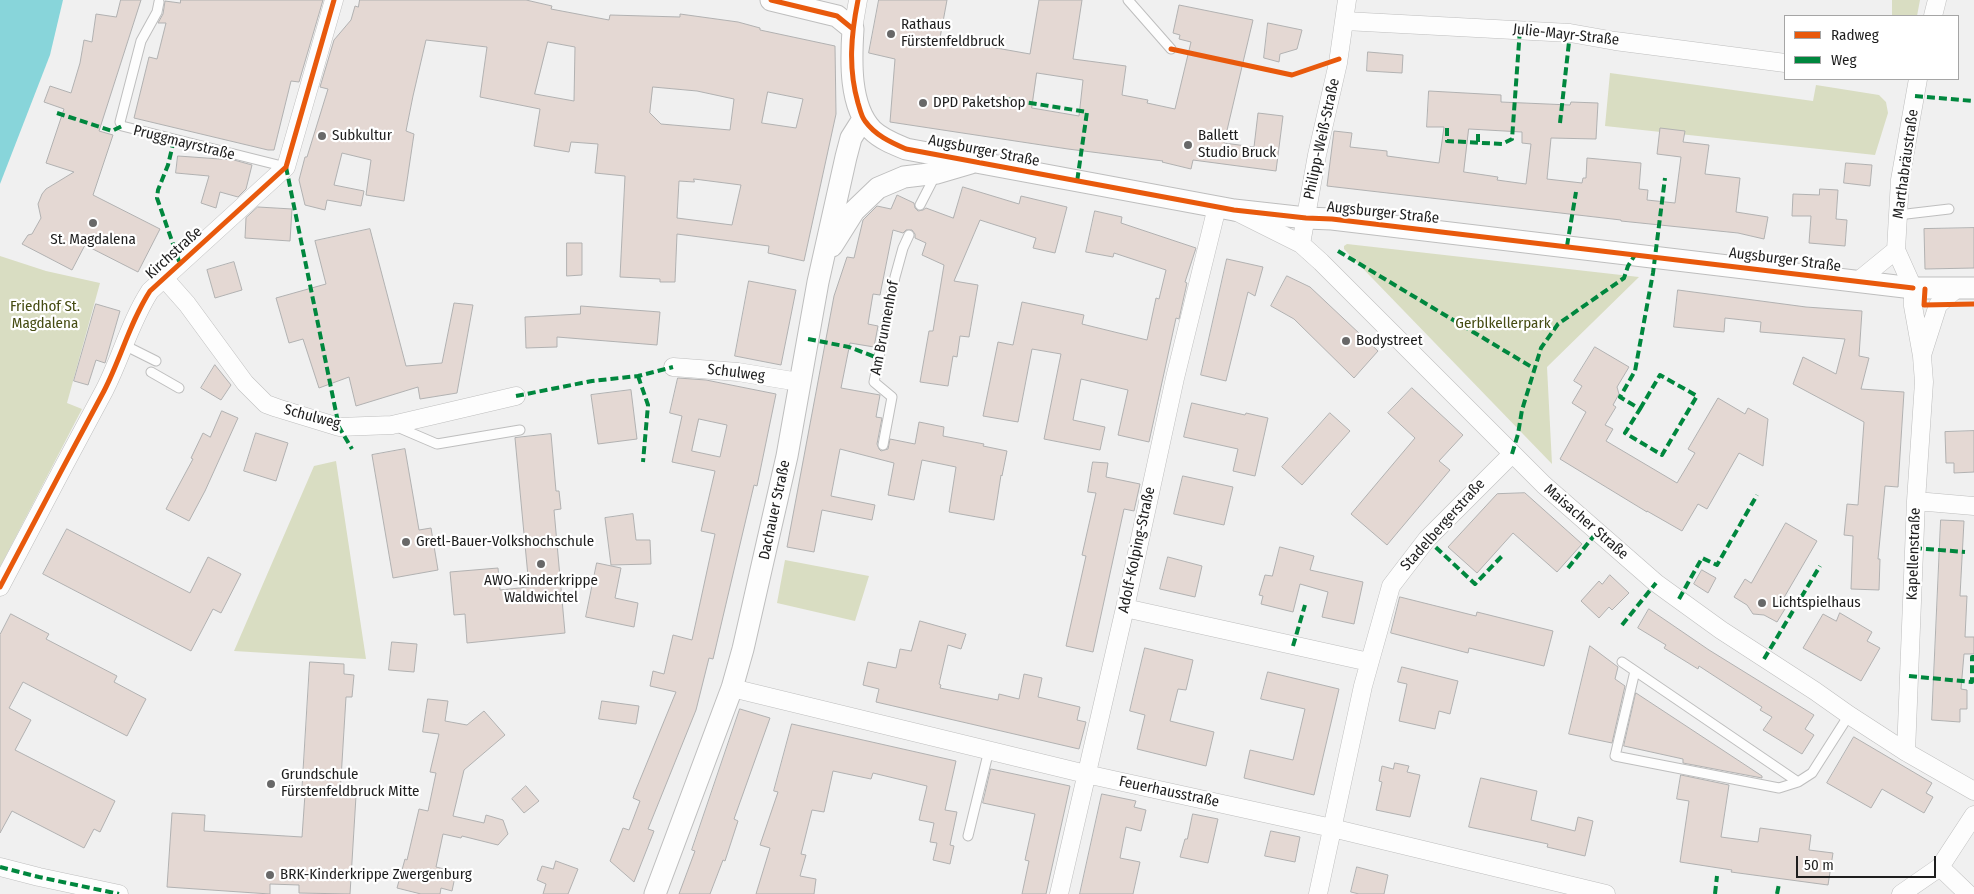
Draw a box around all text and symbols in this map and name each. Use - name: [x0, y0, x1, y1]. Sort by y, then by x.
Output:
- legend: [1784, 15, 1959, 80]
- place label: Rathaus Fürstenfeldbruck: [901, 16, 1005, 51]
- street label: Julie-Mayr-Straße: [1512, 20, 1620, 50]
- text: Radweg: [1831, 26, 1879, 44]
- marker: Rathaus Fürstenfeldbruck: [885, 28, 897, 40]
- text: Weg: [1831, 51, 1857, 69]
- street label: Philipp-Weiß-Straße: [1300, 77, 1344, 201]
- place label: DPD Paketshop: [933, 94, 1026, 112]
- marker: DPD Paketshop: [917, 97, 929, 109]
- street label: Marthabräustraße: [1889, 108, 1923, 220]
- street label: Pruggmayrstraße: [131, 122, 237, 164]
- place label: Subkultur: [332, 127, 392, 145]
- place label: Ballett Studio Bruck: [1198, 127, 1276, 162]
- marker: Subkultur: [316, 130, 328, 142]
- street label: Augsburger Straße: [927, 131, 1041, 171]
- marker: Ballett Studio Bruck: [1182, 139, 1194, 151]
- street label: Augsburger Straße: [1326, 198, 1440, 228]
- marker: St. Magdalena: [87, 217, 99, 229]
- street label: Kirchstraße: [142, 223, 206, 283]
- place label: St. Magdalena: [50, 231, 136, 249]
- street label: Augsburger Straße: [1728, 244, 1842, 276]
- street label: Am Brunnenhof: [867, 279, 903, 377]
- park label: Friedhof St. Magdalena: [10, 298, 80, 333]
- park label: Gerblkellerpark: [1455, 315, 1551, 333]
- place label: Bodystreet: [1356, 332, 1423, 350]
- marker: Bodystreet: [1340, 335, 1352, 347]
- street label: Schulweg: [706, 361, 766, 385]
- street label: Schulweg: [282, 401, 342, 433]
- street label: Dachauer Straße: [756, 458, 794, 562]
- street label: Stadelbergerstraße: [1397, 475, 1489, 575]
- street label: Maisacher Straße: [1540, 480, 1632, 564]
- street label: Adolf-Kolping-Straße: [1115, 485, 1159, 615]
- street label: Kapellenstraße: [1903, 507, 1925, 601]
- place label: Gretl-Bauer-Volkshochschule: [416, 533, 594, 551]
- marker: Gretl-Bauer-Volkshochschule: [400, 536, 412, 548]
- marker: AWO-Kinderkrippe Waldwichtel: [535, 558, 547, 570]
- place label: AWO-Kinderkrippe Waldwichtel: [484, 572, 598, 607]
- place label: Lichtspielhaus: [1772, 594, 1861, 612]
- marker: Lichtspielhaus: [1756, 597, 1768, 609]
- place label: Grundschule Fürstenfeldbruck Mitte: [281, 766, 419, 801]
- street label: Feuerhausstraße: [1117, 773, 1221, 811]
- marker: Grundschule Fürstenfeldbruck Mitte: [265, 778, 277, 790]
- scale bar: [1799, 846, 1939, 878]
- text: 50 m: [1804, 856, 1834, 874]
- place label: BRK-Kinderkrippe Zwergenburg: [280, 866, 472, 884]
- marker: BRK-Kinderkrippe Zwergenburg: [264, 869, 276, 881]

